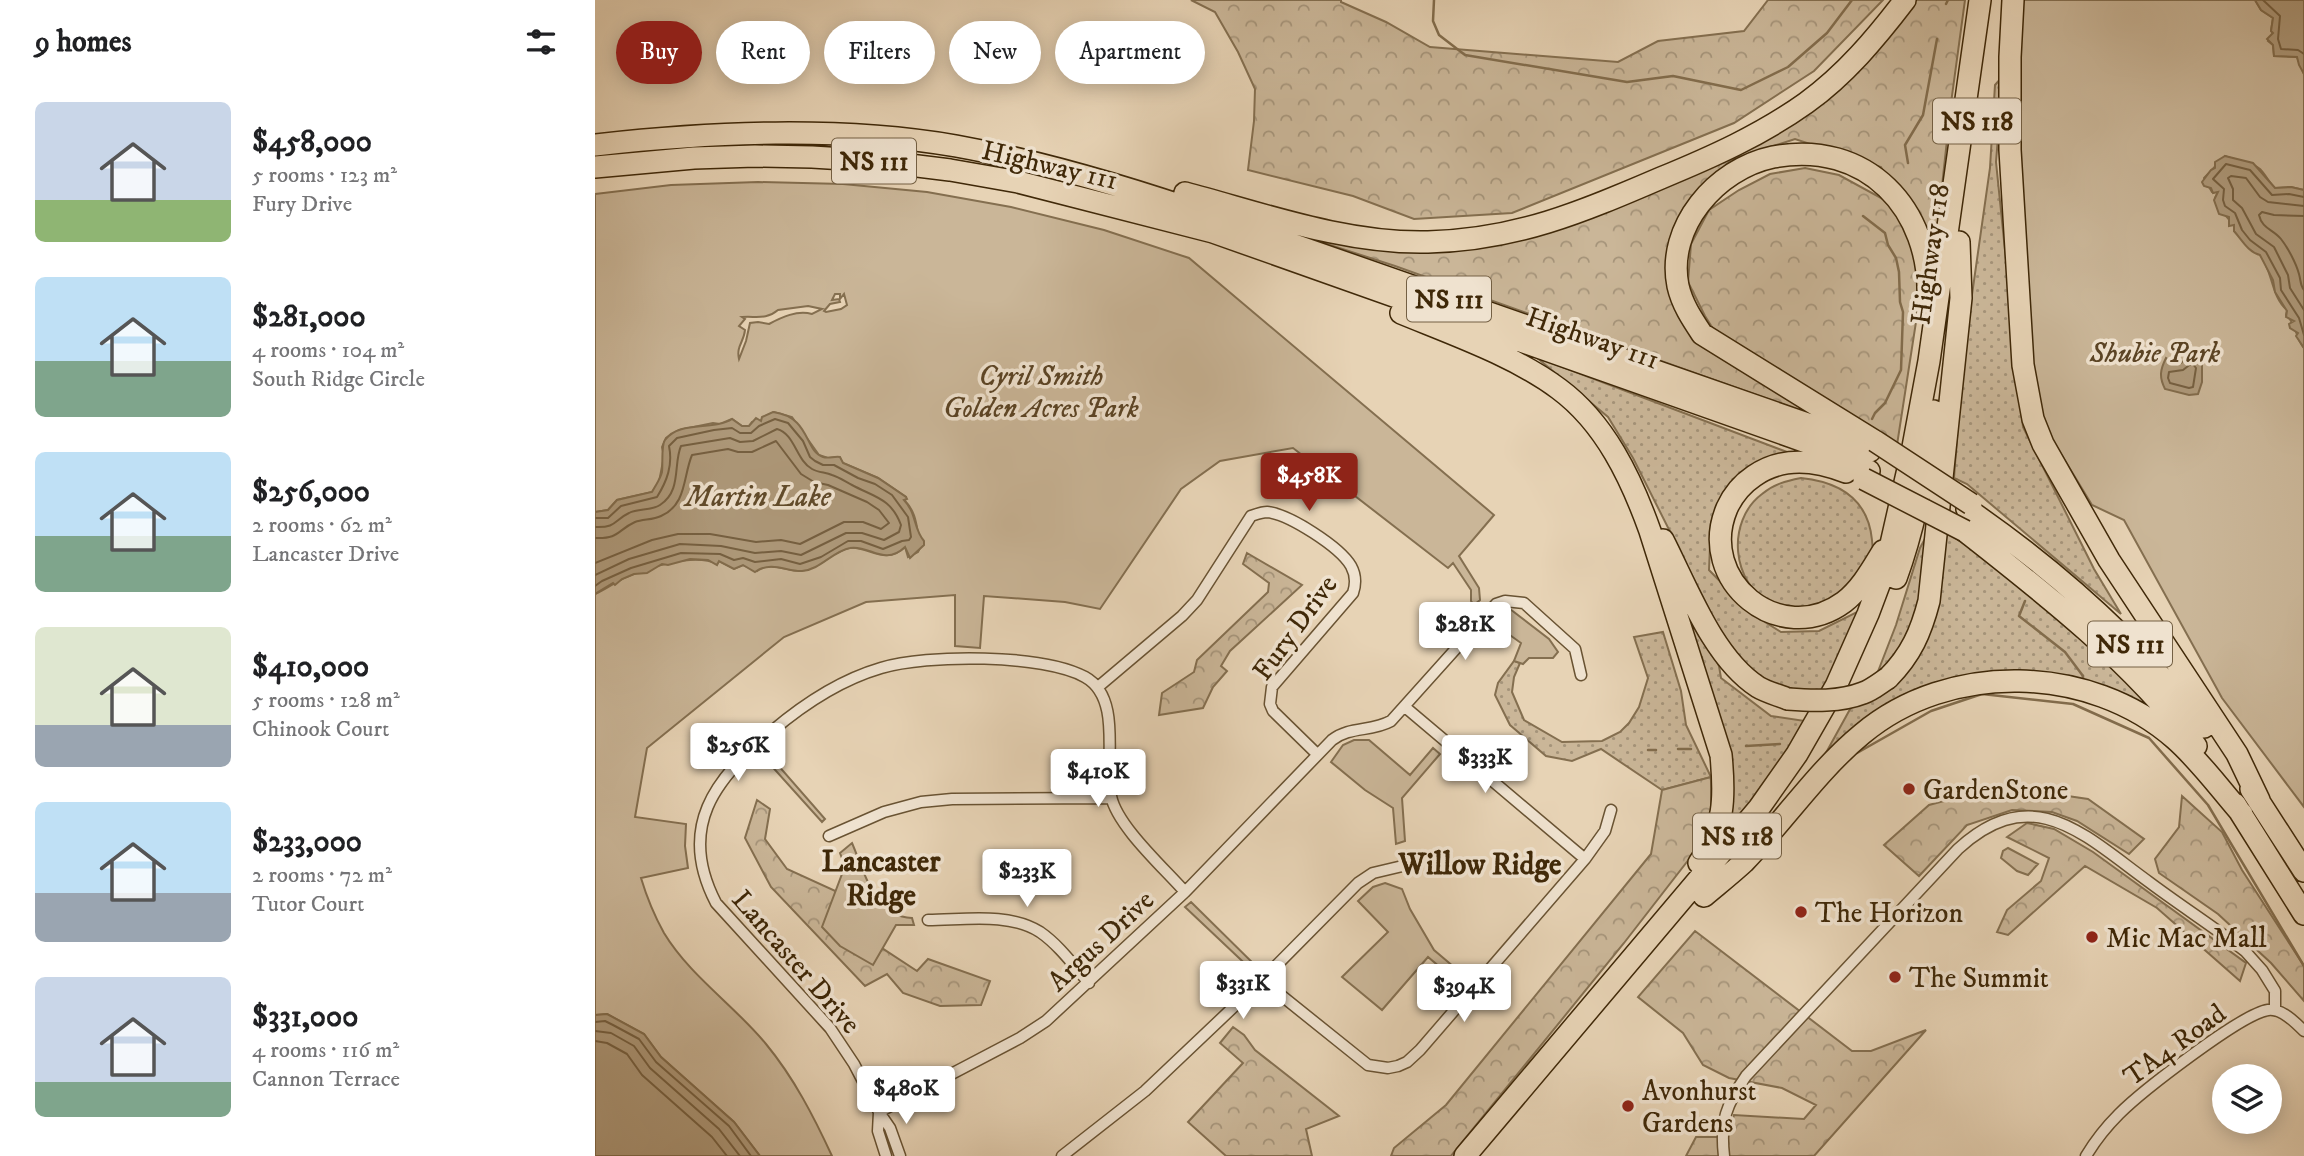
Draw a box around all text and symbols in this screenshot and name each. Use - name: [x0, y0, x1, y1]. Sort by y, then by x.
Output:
- chip: Buy: [616, 21, 702, 84]
- chip: Rent: [716, 21, 810, 84]
- chip: Filters: [824, 21, 935, 84]
- chip: New: [949, 21, 1041, 84]
- chip: Apartment: [1055, 21, 1205, 84]
- icon: filters: [522, 23, 560, 61]
- text: 9 homes: [35, 24, 132, 61]
- road number: NS 118: [1933, 98, 2021, 144]
- text: $458,000: [252, 124, 372, 161]
- icon: home: [91, 130, 175, 214]
- street label: Highway 111: [978, 133, 1121, 198]
- road number: NS 111: [832, 138, 916, 184]
- text: 5 rooms · 123 m²: [252, 161, 397, 190]
- street label: Highway 118: [1903, 181, 1958, 327]
- text: Fury Drive: [252, 190, 352, 219]
- road number: NS 111: [1407, 276, 1491, 322]
- text: $281,000: [252, 299, 366, 336]
- street label: Highway 111: [1521, 299, 1664, 378]
- icon: home: [91, 305, 175, 389]
- text: 4 rooms · 104 m²: [252, 336, 404, 365]
- park label: Shubie Park: [2089, 336, 2220, 371]
- park label: Cyril Smith Golden Acres Park: [943, 359, 1139, 426]
- text: South Ridge Circle: [252, 365, 425, 394]
- pin: $458K: [1260, 454, 1358, 513]
- text: $458K: [1277, 461, 1341, 490]
- text: $256,000: [252, 474, 370, 511]
- water label: Martin Lake: [683, 479, 832, 516]
- icon: home: [91, 480, 175, 564]
- text: 2 rooms · 62 m²: [252, 511, 392, 540]
- text: Lancaster Drive: [252, 540, 399, 569]
- street label: Fury Drive: [1245, 568, 1345, 688]
- pin: $281K: [1416, 602, 1514, 662]
- text: $281K: [1435, 610, 1495, 639]
- road number: NS 111: [2088, 622, 2172, 666]
- text: $410,000: [252, 649, 369, 686]
- icon: home: [91, 655, 175, 739]
- text: 5 rooms · 128 m²: [252, 686, 400, 715]
- text: Chinook Court: [252, 715, 389, 744]
- pin: $256K: [689, 724, 787, 783]
- text: $256K: [706, 731, 770, 760]
- pin: $333K: [1436, 736, 1534, 795]
- text: $333K: [1458, 743, 1512, 772]
- pin: $410K: [1049, 750, 1147, 809]
- text: $410K: [1067, 757, 1129, 786]
- place label: GardenStone: [1923, 773, 2068, 808]
- marker: GardenStone: [1901, 781, 1917, 797]
- road number: NS 118: [1693, 814, 1781, 858]
- text: $233,000: [252, 824, 362, 861]
- icon: home: [91, 830, 175, 914]
- district label: Lancaster Ridge: [822, 844, 941, 915]
- district label: Willow Ridge: [1398, 847, 1562, 884]
- pin: $233K: [978, 850, 1076, 909]
- text: $233K: [998, 857, 1056, 886]
- text: 2 rooms · 72 m²: [252, 861, 392, 890]
- street label: Lancaster Drive: [724, 883, 868, 1041]
- street label: Argus Drive: [1040, 883, 1162, 999]
- text: Tutor Court: [252, 890, 364, 919]
- place label: The Horizon: [1815, 896, 1963, 931]
- marker: The Horizon: [1793, 904, 1809, 920]
- place label: Mic Mac Mall: [2106, 921, 2267, 956]
- marker: Mic Mac Mall: [2084, 929, 2100, 945]
- place label: The Summit: [1909, 961, 2049, 996]
- pin: $331K: [1194, 962, 1292, 1021]
- pin: $394K: [1415, 964, 1513, 1024]
- text: $331K: [1216, 969, 1270, 998]
- marker: The Summit: [1887, 969, 1903, 985]
- text: $394K: [1433, 972, 1495, 1001]
- street label: TA4 Road: [2117, 996, 2233, 1094]
- text: $331,000: [252, 999, 358, 1036]
- icon: home: [91, 1005, 175, 1089]
- text: 4 rooms · 116 m²: [252, 1036, 399, 1065]
- map controls: [2212, 1064, 2282, 1134]
- button: layers: [2212, 1064, 2282, 1134]
- text: Cannon Terrace: [252, 1065, 400, 1094]
- pin: $480K: [857, 1066, 955, 1126]
- text: $480K: [873, 1074, 939, 1103]
- place label: Avonhurst Gardens: [1642, 1074, 1757, 1141]
- marker: Avonhurst Gardens: [1620, 1098, 1636, 1114]

